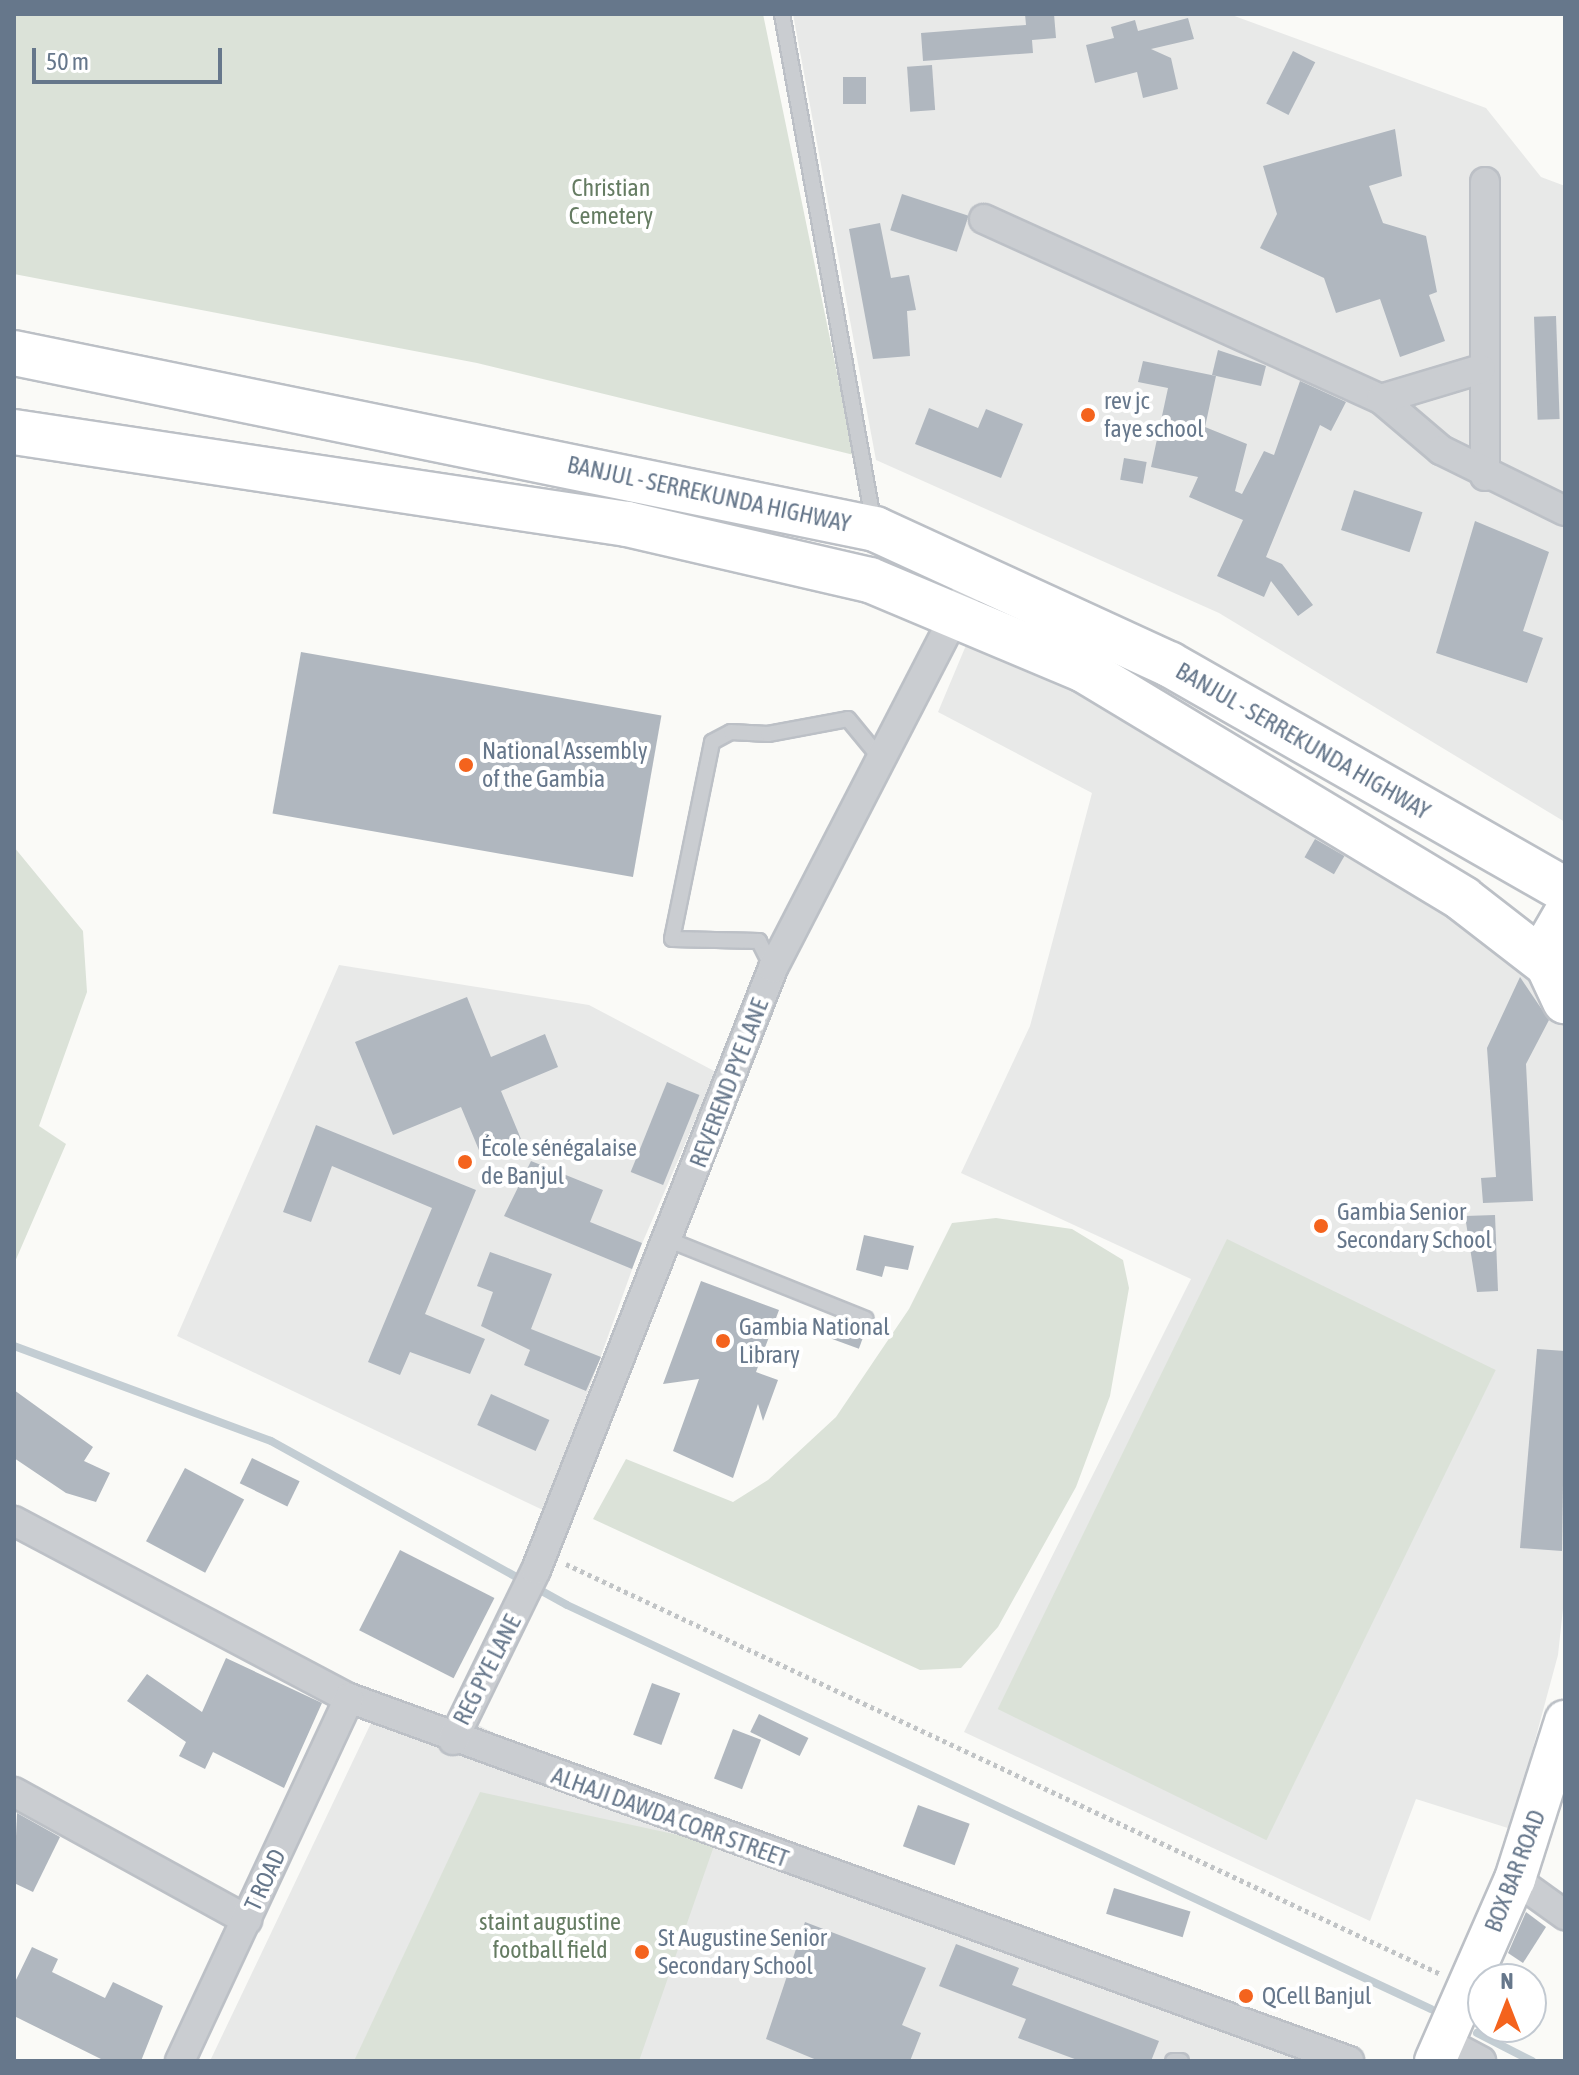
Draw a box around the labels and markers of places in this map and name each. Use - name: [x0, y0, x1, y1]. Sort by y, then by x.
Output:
- place label: rev jc faye school: [1104, 387, 1204, 443]
- marker: rev jc faye school: [1079, 406, 1097, 424]
- place label: National Assembly of the Gambia: [482, 737, 648, 793]
- marker: National Assembly of the Gambia: [457, 756, 475, 774]
- place label: École sénégalaise de Banjul: [481, 1134, 637, 1190]
- marker: École sénégalaise de Banjul: [456, 1153, 474, 1171]
- place label: Gambia Senior Secondary School: [1337, 1198, 1492, 1254]
- marker: Gambia Senior Secondary School: [1312, 1217, 1330, 1235]
- place label: Gambia National Library: [739, 1313, 890, 1369]
- marker: Gambia National Library: [714, 1332, 732, 1350]
- place label: St Augustine Senior Secondary School: [658, 1924, 827, 1980]
- marker: St Augustine Senior Secondary School: [633, 1943, 651, 1961]
- place label: QCell Banjul: [1262, 1982, 1371, 2010]
- marker: QCell Banjul: [1237, 1987, 1255, 2005]

